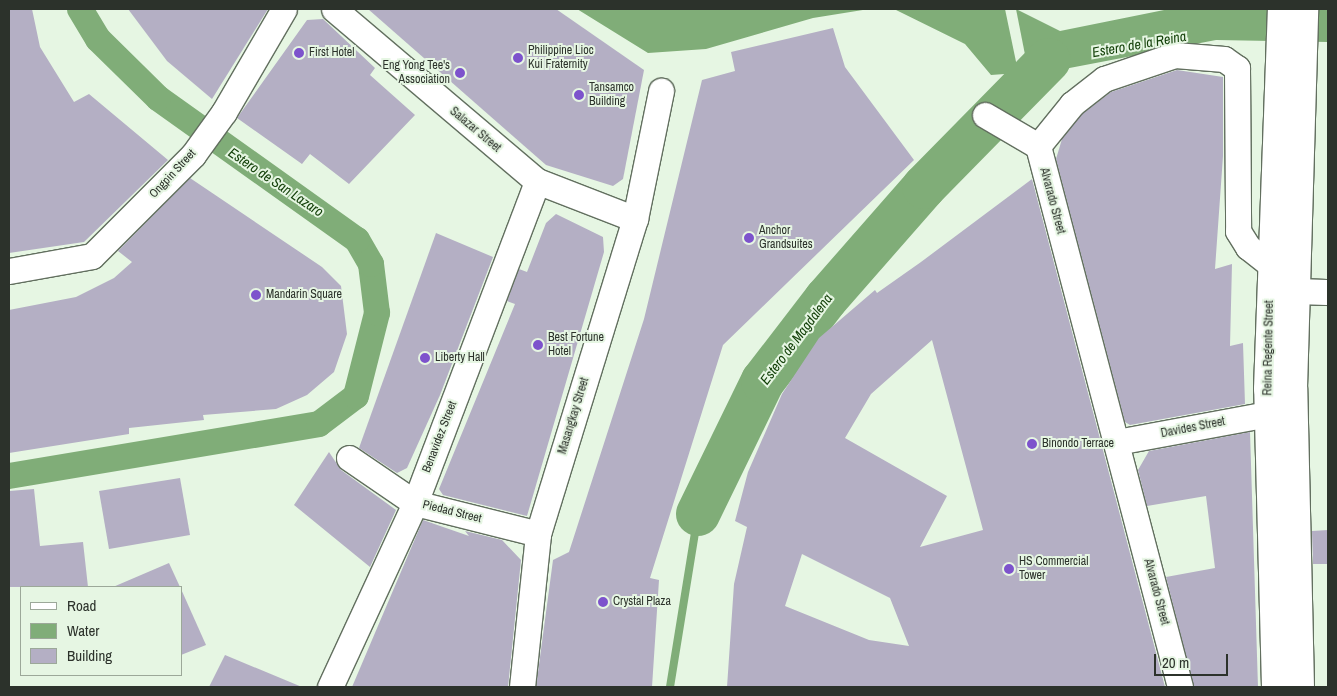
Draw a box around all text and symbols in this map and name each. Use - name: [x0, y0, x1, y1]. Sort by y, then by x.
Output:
- water label: Estero de la Reina: [1091, 27, 1187, 61]
- place label: Philippine Lioc Kui Fraternity: [528, 44, 594, 72]
- place label: First Hotel: [309, 46, 354, 60]
- marker: First Hotel: [293, 47, 305, 59]
- marker: Philippine Lioc Kui Fraternity: [512, 52, 524, 64]
- place label: Eng Yong Tee's Association: [382, 59, 450, 87]
- marker: Eng Yong Tee's Association: [454, 67, 466, 79]
- place label: Tansamco Building: [589, 81, 634, 109]
- marker: Tansamco Building: [573, 89, 585, 101]
- street label: Salazar Street: [446, 104, 504, 156]
- water label: Estero de San Lazaro: [225, 144, 327, 220]
- street label: Ongpin Street: [147, 147, 199, 201]
- street label: Alvarado Street: [1036, 166, 1068, 236]
- place label: Anchor Grandsuites: [759, 224, 813, 252]
- marker: Anchor Grandsuites: [743, 232, 755, 244]
- place label: Mandarin Square: [266, 288, 342, 302]
- marker: Mandarin Square: [250, 289, 262, 301]
- water label: Estero de Magdalena: [756, 290, 836, 388]
- street label: Reina Regente Street: [1261, 300, 1277, 396]
- place label: Best Fortune Hotel: [548, 331, 604, 359]
- marker: Best Fortune Hotel: [532, 339, 544, 351]
- place label: Liberty Hall: [435, 351, 485, 365]
- marker: Liberty Hall: [419, 352, 431, 364]
- street label: Masangkay Street: [556, 376, 592, 456]
- street label: Benavidez Street: [420, 399, 460, 475]
- street label: Davides Street: [1160, 415, 1226, 441]
- place label: Binondo Terrace: [1042, 437, 1114, 451]
- marker: Binondo Terrace: [1026, 438, 1038, 450]
- street label: Piedad Street: [421, 498, 483, 526]
- place label: HS Commercial Tower: [1019, 555, 1088, 583]
- street label: Alvarado Street: [1140, 557, 1172, 627]
- marker: HS Commercial Tower: [1003, 563, 1015, 575]
- legend: [20, 586, 182, 676]
- text: Road: [67, 595, 96, 616]
- place label: Crystal Plaza: [613, 595, 671, 609]
- marker: Crystal Plaza: [597, 596, 609, 608]
- text: Water: [67, 620, 99, 641]
- scale bar: [1157, 644, 1231, 676]
- text: Building: [67, 645, 112, 666]
- text: 20 m: [1162, 652, 1189, 673]

